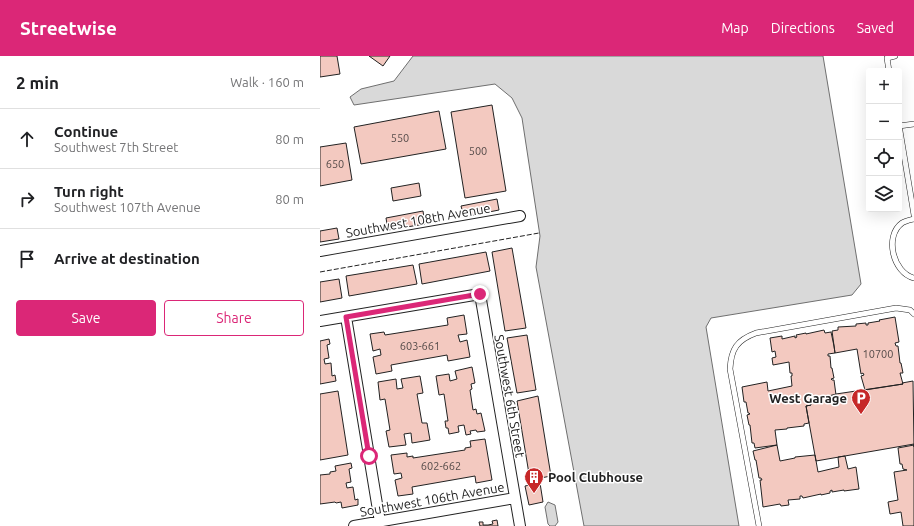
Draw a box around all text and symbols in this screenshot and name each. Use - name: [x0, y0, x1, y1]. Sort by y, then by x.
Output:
- text: Streetwise: [20, 17, 117, 39]
- text: Map: [721, 20, 749, 36]
- text: Directions: [771, 20, 835, 36]
- text: Saved: [857, 20, 894, 36]
- map controls: [866, 68, 902, 212]
- button: +: [866, 68, 902, 104]
- text: 2 min: [16, 73, 59, 92]
- text: Walk · 160 m: [230, 75, 304, 89]
- button: −: [866, 104, 902, 140]
- text: Continue: [54, 123, 118, 140]
- icon: ahead: [16, 128, 38, 150]
- text: 80 m: [275, 132, 304, 146]
- house number: 550: [391, 132, 409, 144]
- text: Southwest 7th Street: [54, 140, 178, 154]
- button: locate: [866, 140, 902, 176]
- house number: 500: [469, 145, 487, 157]
- house number: 650: [326, 158, 344, 170]
- button: layers: [866, 176, 902, 212]
- text: Turn right: [54, 183, 124, 200]
- icon: right: [16, 188, 38, 210]
- text: 80 m: [275, 192, 304, 206]
- text: Southwest 107th Avenue: [54, 200, 201, 214]
- street label: Southwest 108th Avenue: [345, 200, 491, 240]
- icon: arrive: [16, 248, 38, 270]
- text: Arrive at destination: [54, 250, 200, 267]
- route end: [471, 285, 489, 303]
- button: Save: [16, 300, 156, 336]
- button: Share: [164, 300, 304, 336]
- street label: Southwest 6th Street: [492, 333, 528, 459]
- house number: 603-661: [400, 340, 440, 352]
- house number: 10700: [862, 348, 894, 360]
- parking icon: West Garage: [850, 387, 872, 415]
- place label: West Garage: [769, 391, 847, 405]
- route start: [360, 447, 378, 465]
- house number: 602-662: [421, 460, 461, 472]
- building icon: Pool Clubhouse: [523, 466, 545, 494]
- place label: Pool Clubhouse: [548, 470, 643, 484]
- street label: Southwest 106th Avenue: [359, 479, 505, 519]

